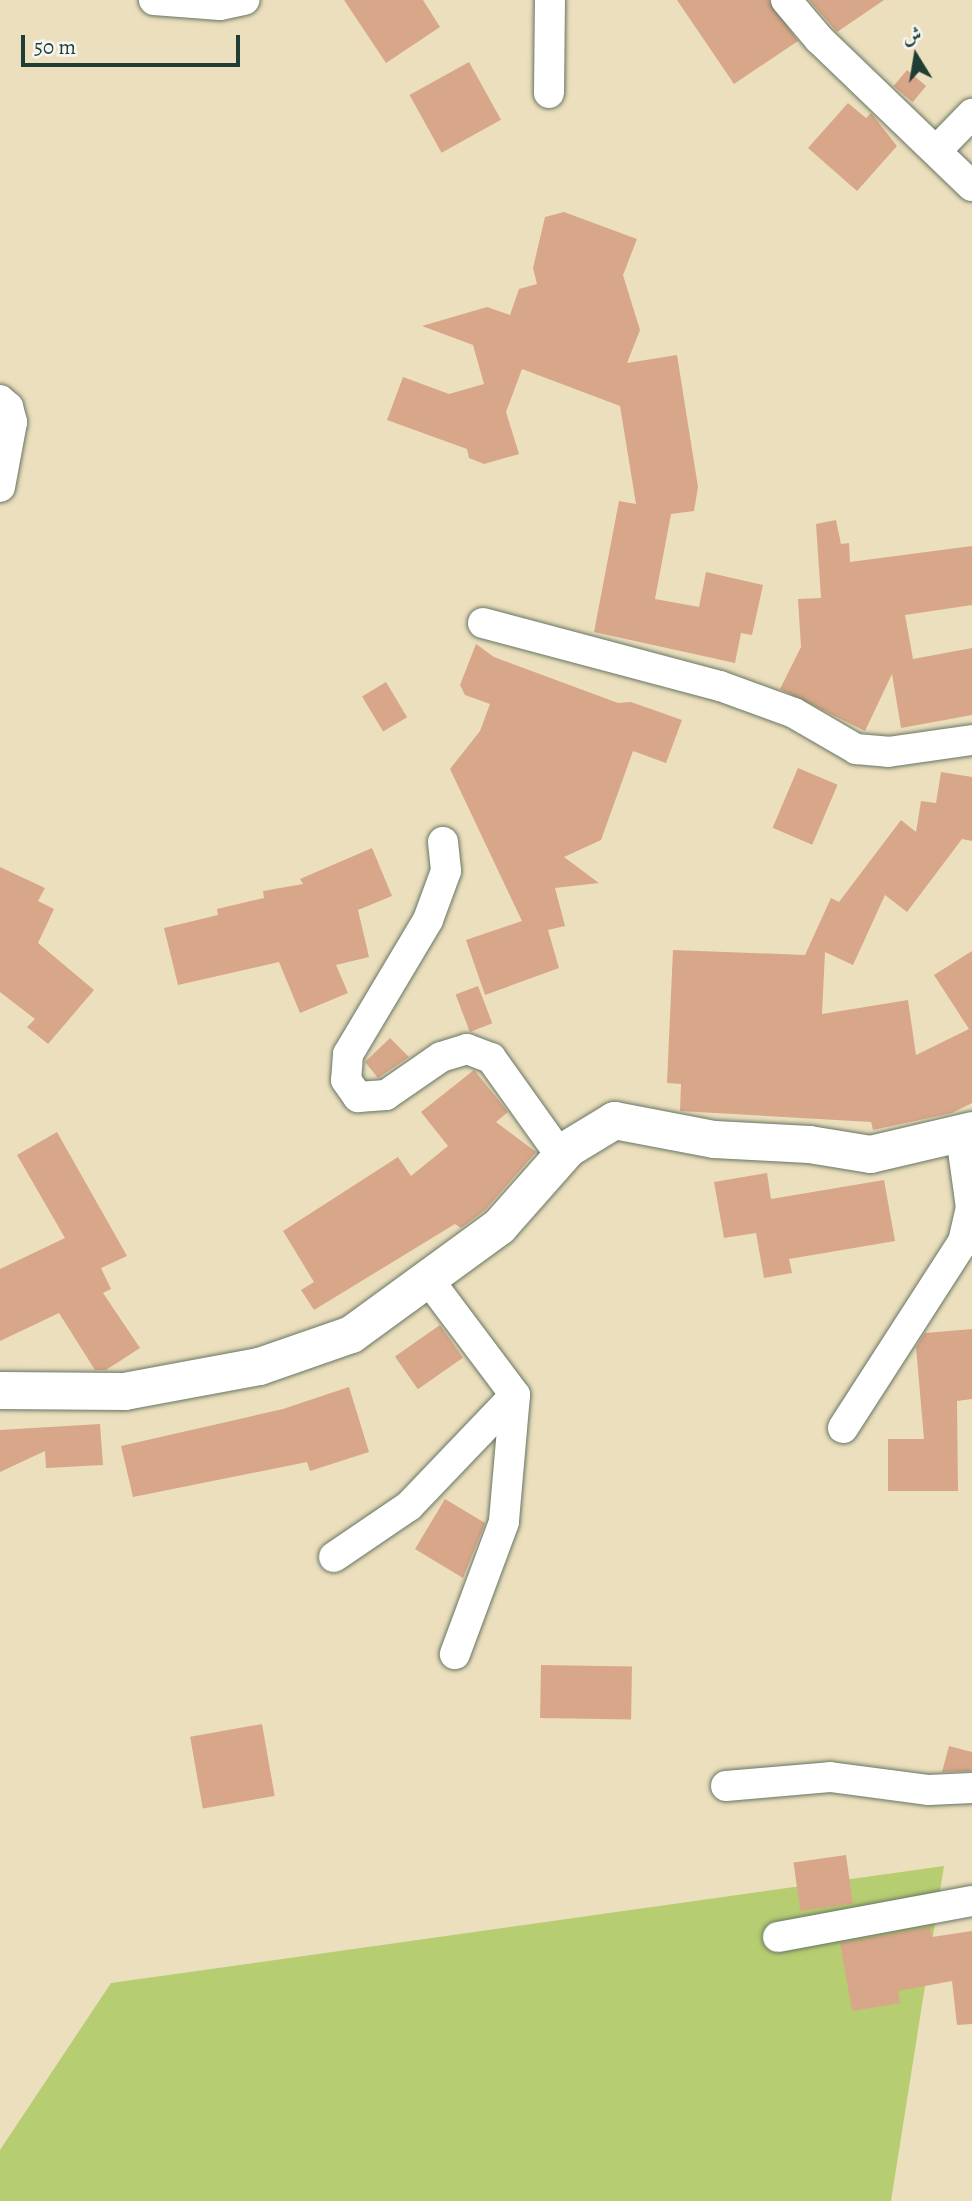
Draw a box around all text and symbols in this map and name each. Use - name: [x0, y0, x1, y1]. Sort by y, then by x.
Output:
- scale bar: [24, 21, 243, 65]
- north arrow: [881, 21, 951, 91]
- text: ش: [900, 21, 924, 50]
- text: 50 m: [34, 33, 76, 61]

